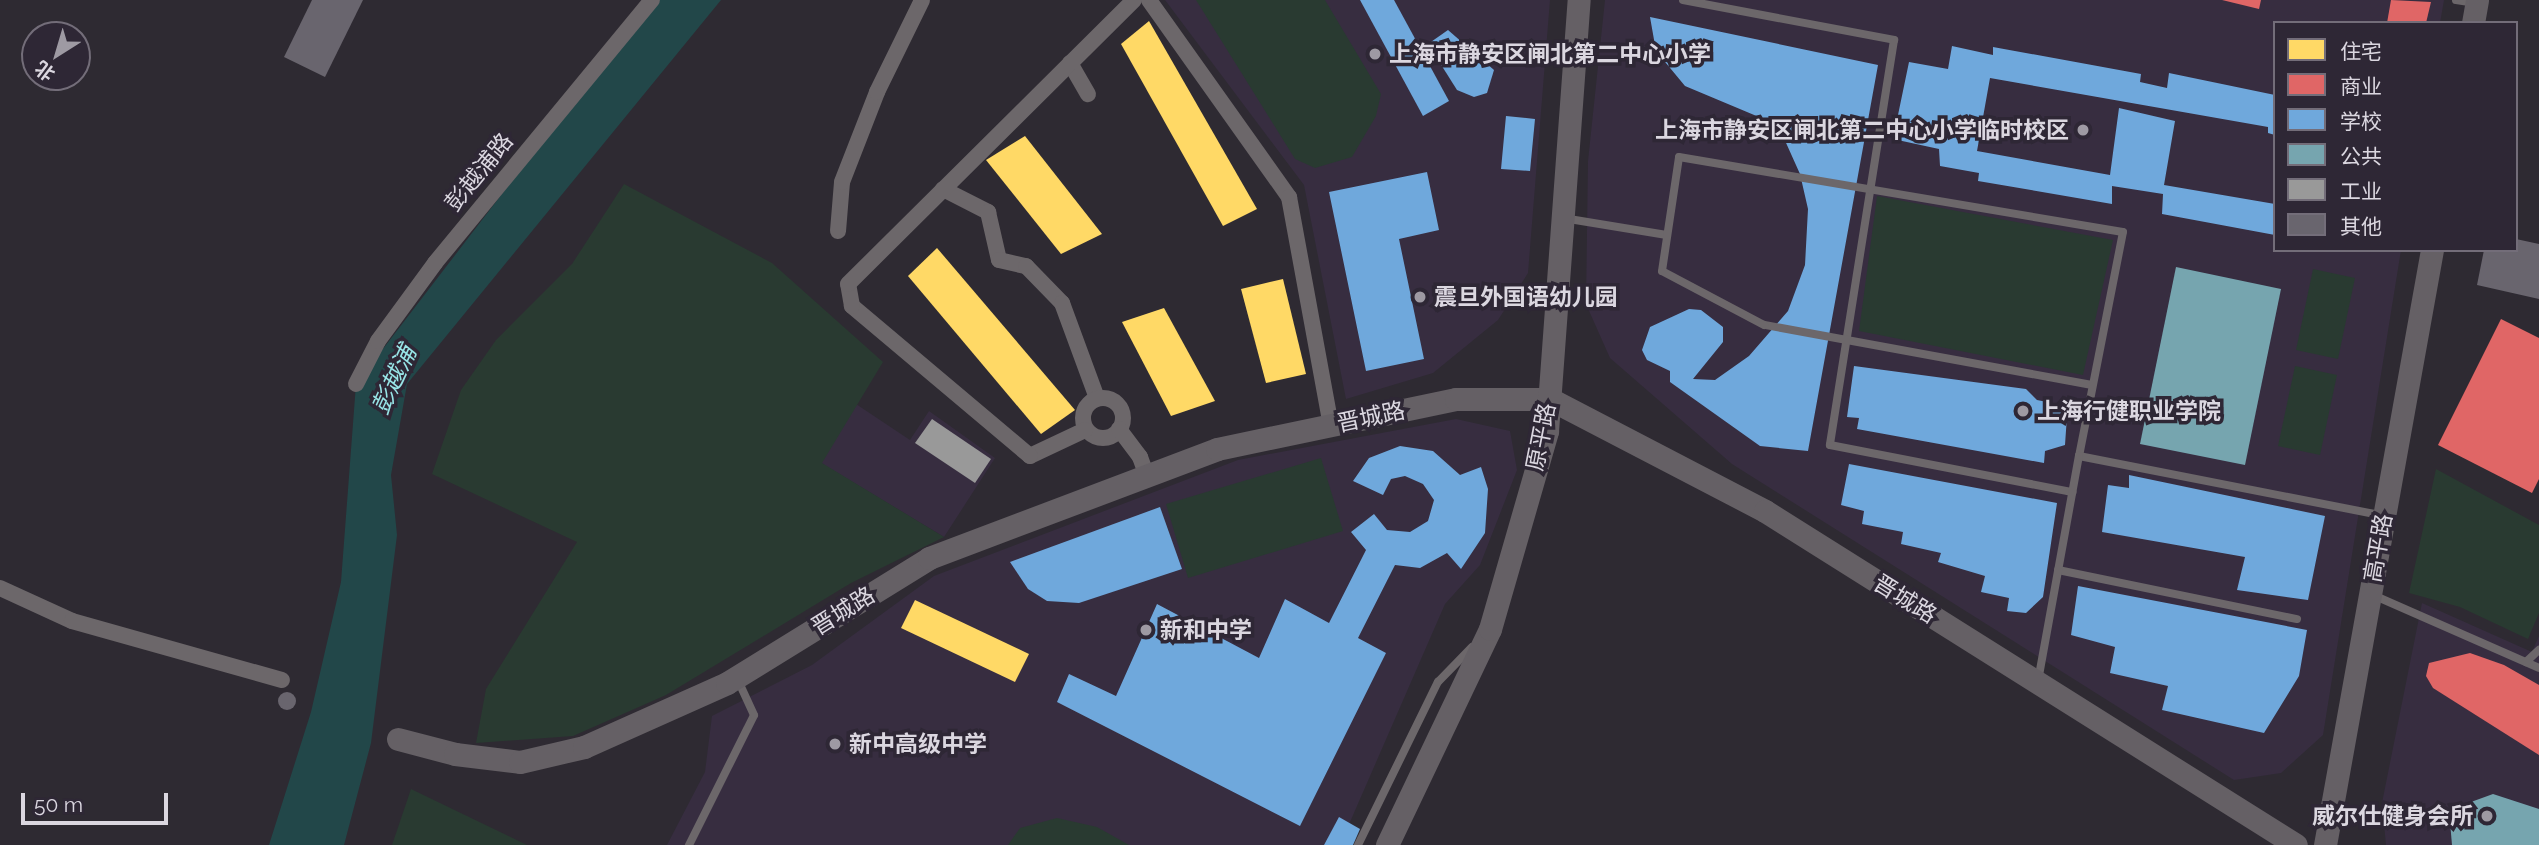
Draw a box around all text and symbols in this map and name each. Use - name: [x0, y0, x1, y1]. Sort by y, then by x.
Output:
- north arrow: [21, 21, 91, 91]
- legend: [2273, 21, 2518, 252]
- text: 住宅: [2340, 39, 2382, 64]
- place label: 上海市静安区闸北第二中心小学: [1389, 40, 1711, 68]
- marker: 上海市静安区闸北第二中心小学: [1367, 46, 1383, 62]
- text: 北: [30, 57, 59, 86]
- text: 商业: [2340, 74, 2382, 99]
- text: 学校: [2340, 109, 2382, 134]
- place label: 上海市静安区闸北第二中心小学临时校区: [1655, 116, 2069, 144]
- marker: 上海市静安区闸北第二中心小学临时校区: [2075, 122, 2091, 138]
- street label: 彭越浦路: [439, 128, 519, 216]
- text: 公共: [2340, 144, 2382, 169]
- text: 工业: [2340, 179, 2382, 204]
- text: 其他: [2340, 214, 2382, 239]
- place label: 震旦外国语幼儿园: [1434, 283, 1618, 311]
- marker: 震旦外国语幼儿园: [1412, 289, 1428, 305]
- water label: 彭越浦: [366, 341, 422, 419]
- street label: 晋城路: [1334, 396, 1408, 438]
- place label: 上海行健职业学院: [2037, 397, 2221, 425]
- street label: 原平路: [1521, 401, 1561, 473]
- marker: 上海行健职业学院: [2015, 403, 2031, 419]
- street label: 高平路: [2358, 512, 2398, 584]
- street label: 晋城路: [1868, 569, 1942, 629]
- street label: 晋城路: [806, 581, 880, 641]
- place label: 新和中学: [1160, 616, 1252, 644]
- marker: 新和中学: [1138, 622, 1154, 638]
- place label: 新中高级中学: [849, 730, 987, 758]
- marker: 新中高级中学: [827, 736, 843, 752]
- scale bar: [24, 778, 172, 822]
- text: 50 m: [34, 792, 83, 817]
- place label: 威尔仕健身会所: [2312, 802, 2473, 830]
- marker: 威尔仕健身会所: [2479, 808, 2495, 824]

